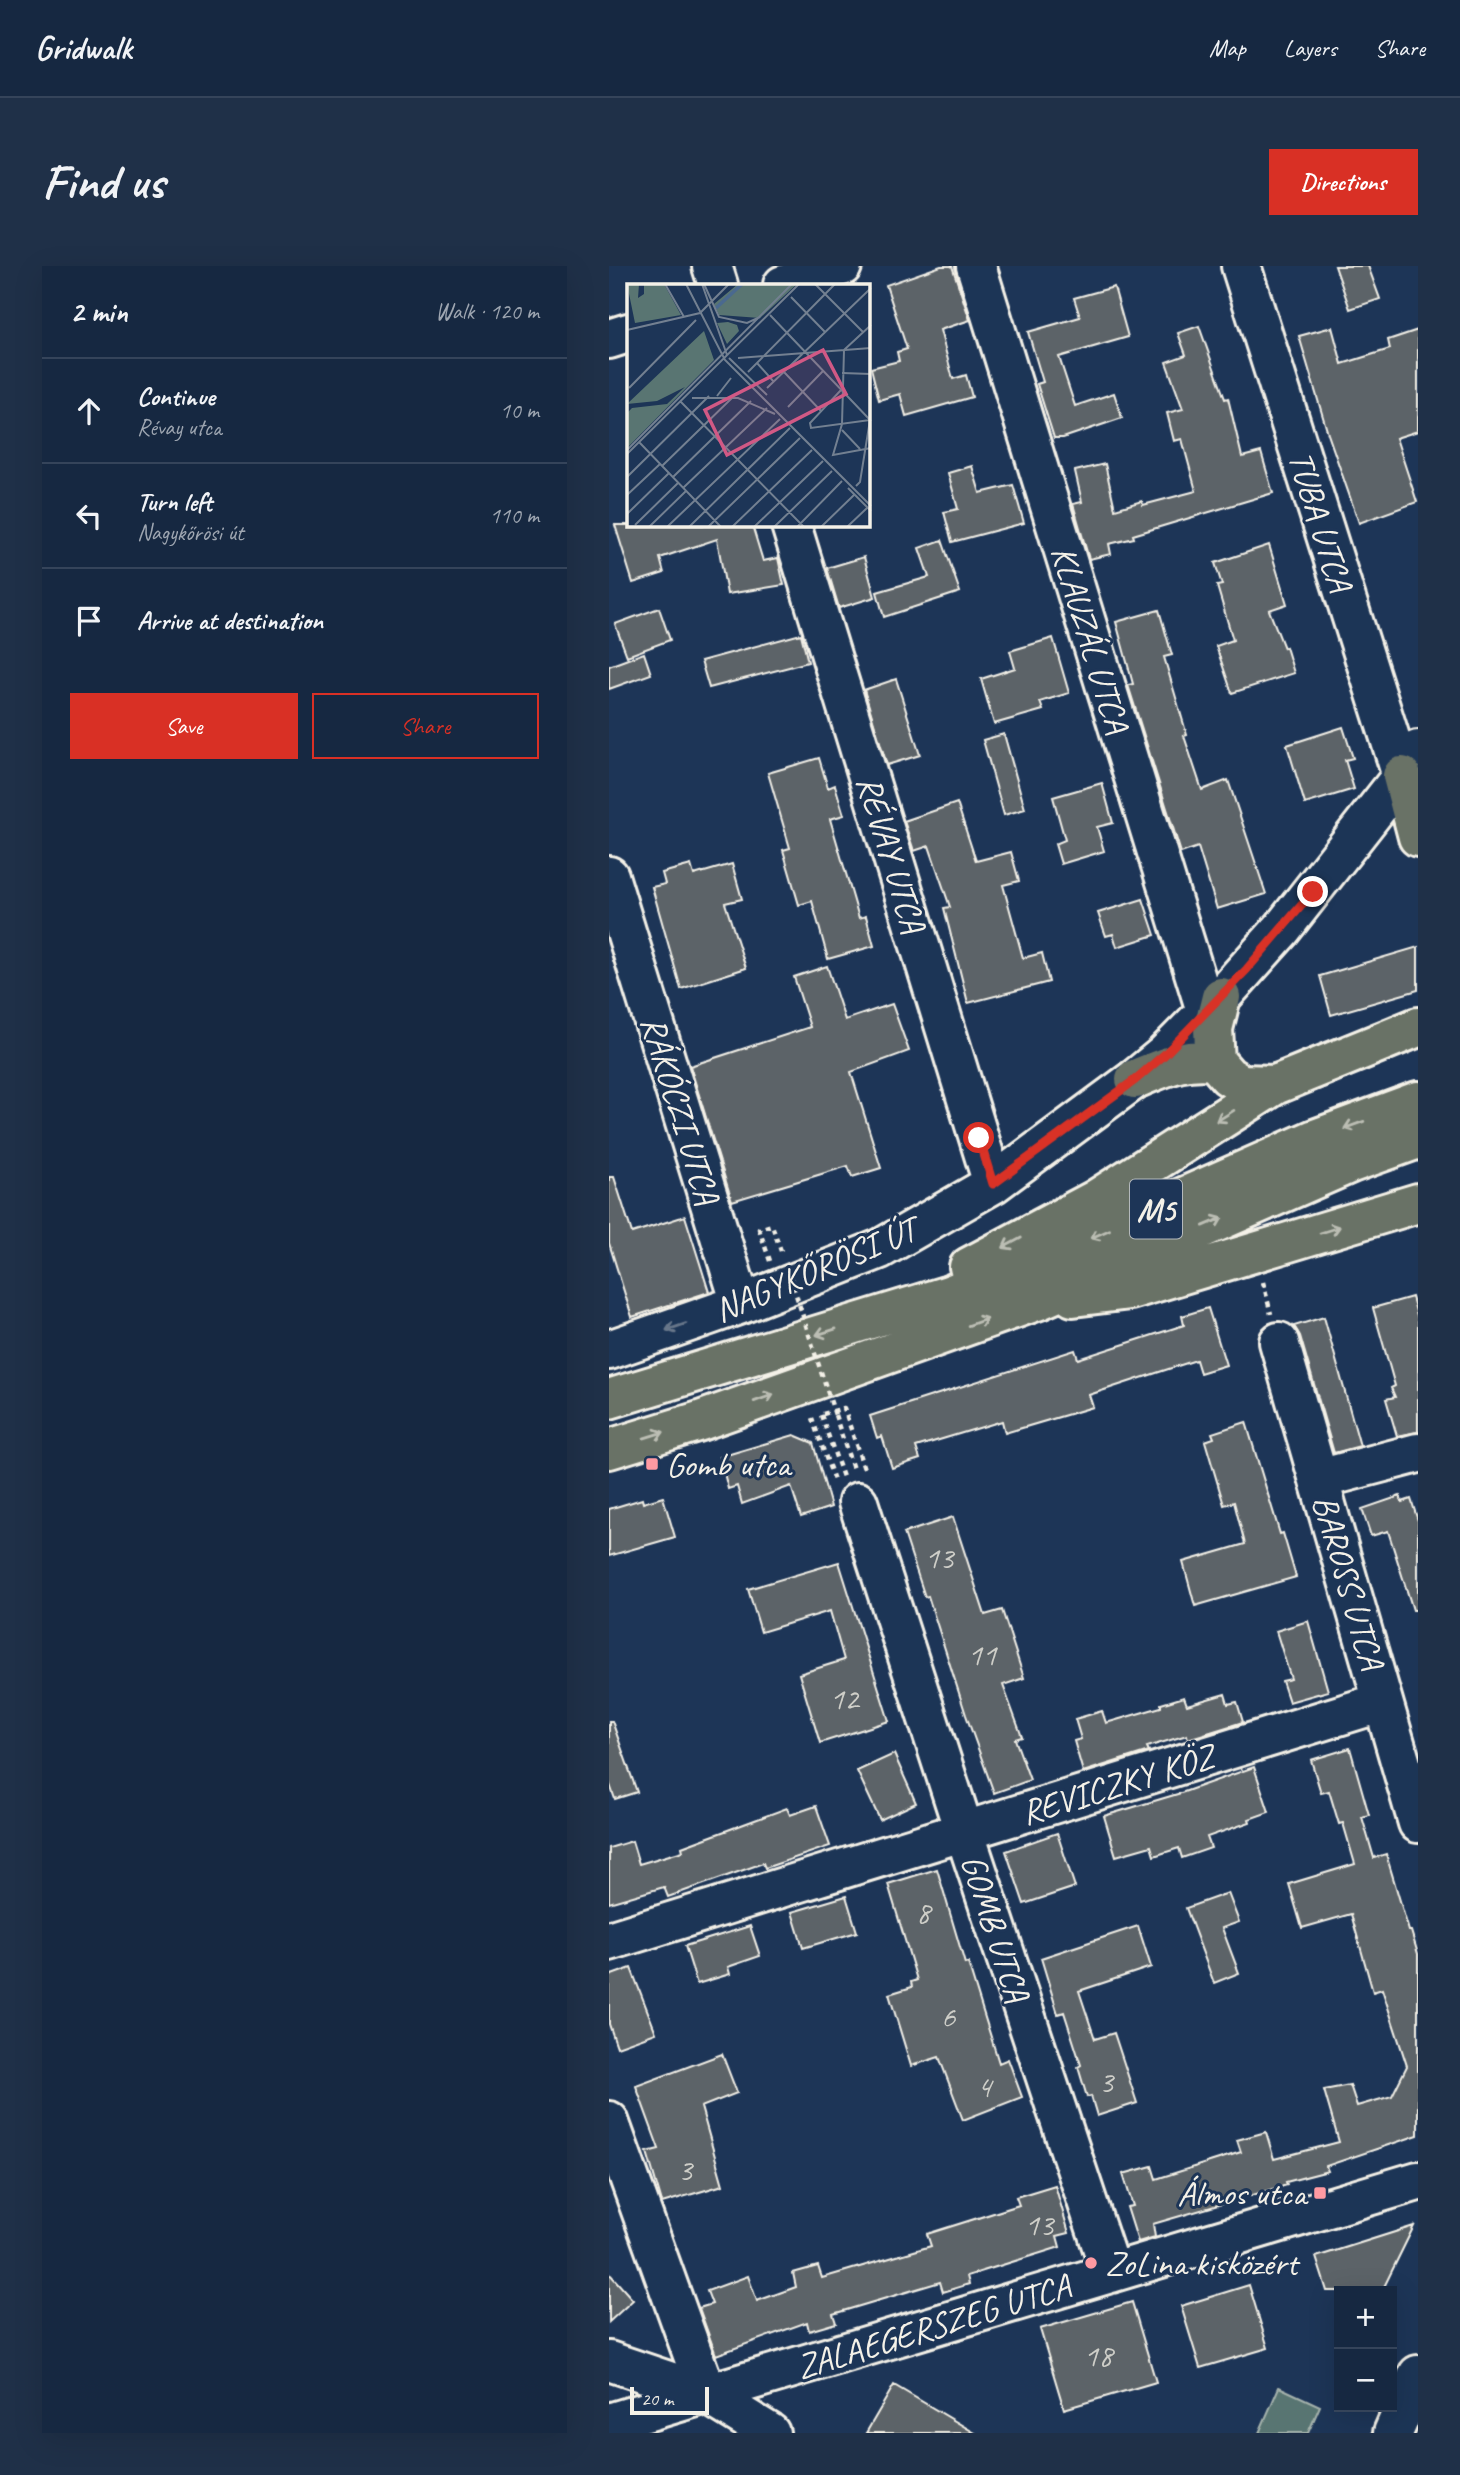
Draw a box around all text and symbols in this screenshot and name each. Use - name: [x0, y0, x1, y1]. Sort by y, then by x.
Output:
- text: Gridwalk: [35, 27, 132, 69]
- text: Map: [1209, 33, 1246, 63]
- text: Layers: [1284, 33, 1337, 63]
- text: Share: [1375, 33, 1425, 63]
- button: Directions: [1269, 149, 1418, 215]
- text: Find us: [42, 151, 164, 213]
- inset map: [627, 284, 870, 527]
- text: 2 min: [70, 293, 127, 331]
- text: Walk · 120 m: [435, 297, 539, 326]
- text: Continue: [137, 380, 215, 413]
- icon: ahead: [70, 392, 108, 430]
- text: 10 m: [500, 396, 539, 425]
- text: Révay utca: [137, 413, 221, 442]
- street label: TUBA UTCA: [1278, 446, 1364, 598]
- text: Turn left: [137, 485, 212, 518]
- icon: left: [70, 497, 108, 535]
- text: 110 m: [490, 501, 539, 530]
- text: Nagykőrösi út: [137, 518, 244, 547]
- street label: KLAUZÁL UTCA: [1041, 540, 1141, 740]
- icon: arrive: [70, 602, 108, 640]
- text: Arrive at destination: [137, 604, 323, 637]
- button: Save: [70, 693, 298, 759]
- button: Share: [312, 693, 539, 759]
- street label: RÉVAY UTCA: [846, 770, 937, 940]
- route end: [1297, 876, 1328, 907]
- street label: RÁKÓCZI UTCA: [631, 1011, 731, 1211]
- one-way arrow: [1216, 1109, 1236, 1123]
- one-way arrow: [1343, 1119, 1365, 1132]
- route start: [963, 1122, 994, 1153]
- road number: M5: [1130, 1180, 1182, 1239]
- street label: NAGYKŐRÖSI ÚT: [707, 1204, 930, 1332]
- one-way arrow: [1202, 1215, 1224, 1228]
- one-way arrow: [1319, 1223, 1341, 1236]
- one-way arrow: [1090, 1228, 1111, 1241]
- one-way arrow: [1002, 1237, 1023, 1251]
- one-way arrow: [967, 1315, 989, 1327]
- one-way arrow: [666, 1322, 688, 1334]
- one-way arrow: [816, 1327, 838, 1340]
- one-way arrow: [752, 1391, 774, 1403]
- one-way arrow: [643, 1428, 665, 1441]
- place label: Gomb utca: [666, 1442, 793, 1487]
- marker: Gomb utca: [644, 1456, 660, 1472]
- street label: BAROSS UTCA: [1302, 1490, 1395, 1676]
- house number: 13: [925, 1537, 956, 1578]
- house number: 11: [968, 1634, 998, 1675]
- house number: 12: [830, 1678, 861, 1719]
- street label: REVICZKY KÖZ: [1016, 1733, 1223, 1835]
- street label: GOMB UTCA: [951, 1849, 1041, 2009]
- house number: 8: [916, 1892, 933, 1933]
- house number: 6: [941, 1996, 957, 2037]
- house number: 3: [1099, 2061, 1116, 2102]
- house number: 4: [977, 2066, 995, 2107]
- house number: 3: [678, 2149, 695, 2190]
- place label: Álmos utca: [1177, 2171, 1309, 2216]
- marker: Álmos utca: [1312, 2185, 1328, 2201]
- house number: 13: [1025, 2204, 1056, 2245]
- place label: ZoLina kisközért: [1105, 2241, 1301, 2286]
- marker: ZoLina kisközért: [1083, 2255, 1099, 2271]
- street label: ZALAEGERSZEG UTCA: [790, 2263, 1077, 2390]
- map controls: [1334, 2286, 1397, 2412]
- button: +: [1334, 2286, 1397, 2349]
- house number: 18: [1084, 2335, 1115, 2376]
- button: −: [1334, 2349, 1397, 2412]
- scale bar: [630, 2384, 709, 2416]
- text: 20 m: [641, 2387, 673, 2411]

